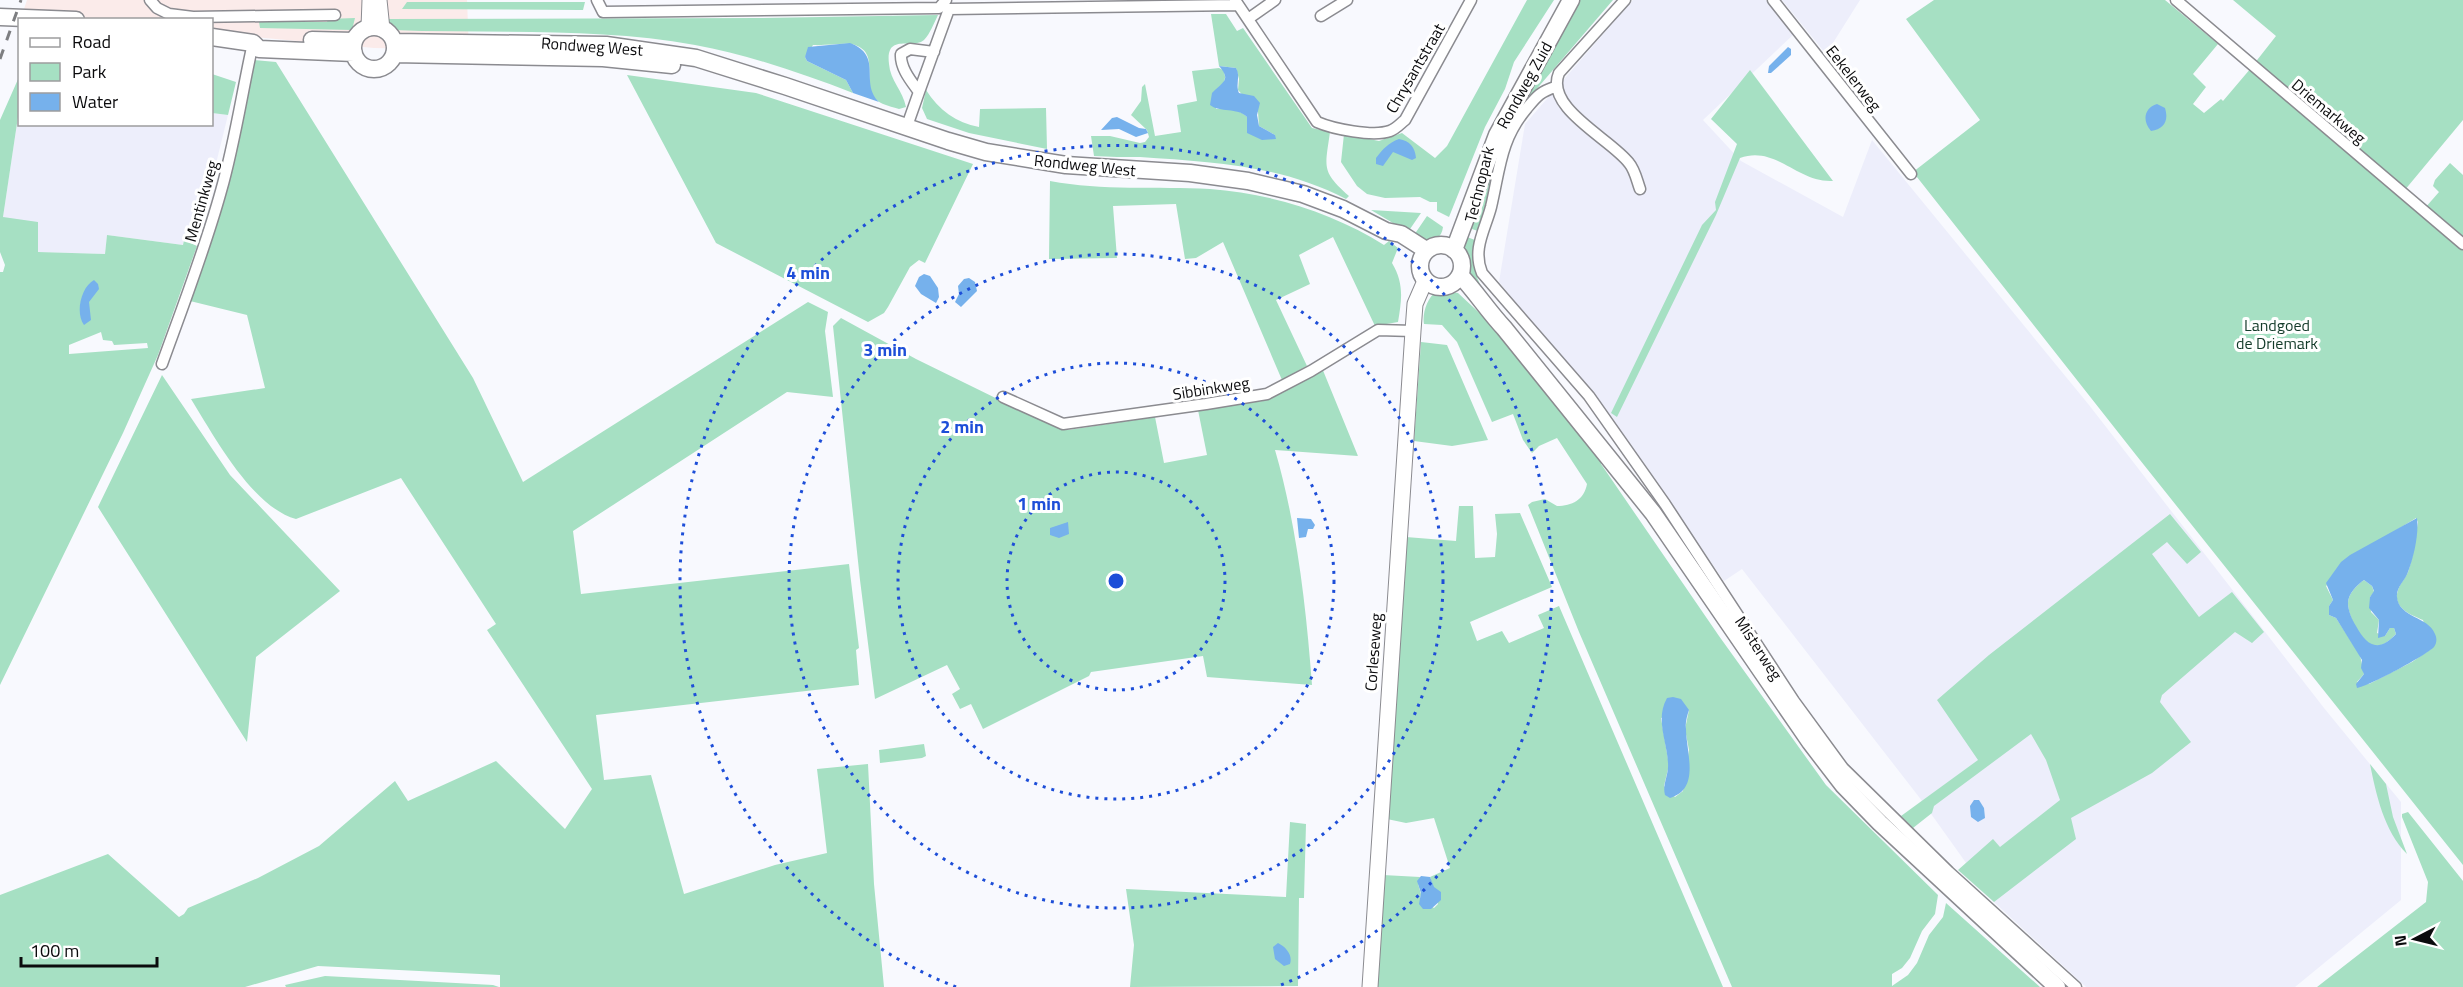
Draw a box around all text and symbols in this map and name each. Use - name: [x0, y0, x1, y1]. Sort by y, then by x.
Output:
- legend: [18, 18, 213, 126]
- street label: Chrysantstraat: [1380, 18, 1451, 117]
- text: Road: [72, 28, 111, 55]
- street label: Rondweg West: [540, 30, 644, 62]
- street label: Rondweg Zuid: [1490, 37, 1558, 133]
- street label: Eekelerweg: [1821, 40, 1887, 116]
- text: Park: [72, 58, 107, 85]
- street label: Driemarkweg: [2287, 73, 2371, 149]
- text: Water: [72, 88, 118, 115]
- street label: Technopark: [1458, 143, 1500, 224]
- street label: Rondweg West: [1033, 148, 1137, 182]
- street label: Mentinkweg: [178, 157, 224, 245]
- text: 4 min: [786, 259, 830, 286]
- park label: Landgoed de Driemark: [2236, 313, 2318, 355]
- text: 3 min: [863, 336, 907, 363]
- street label: Sibbinkweg: [1171, 370, 1251, 406]
- text: 2 min: [940, 413, 984, 440]
- text: 1 min: [1017, 490, 1061, 517]
- centre of rings: [1106, 571, 1126, 591]
- street label: Misterweg: [1729, 611, 1789, 685]
- street label: Corleseweg: [1358, 612, 1388, 692]
- north arrow: [2385, 909, 2445, 969]
- scale bar: [21, 930, 158, 968]
- text: N: [2388, 934, 2413, 948]
- text: 100 m: [30, 937, 79, 964]

